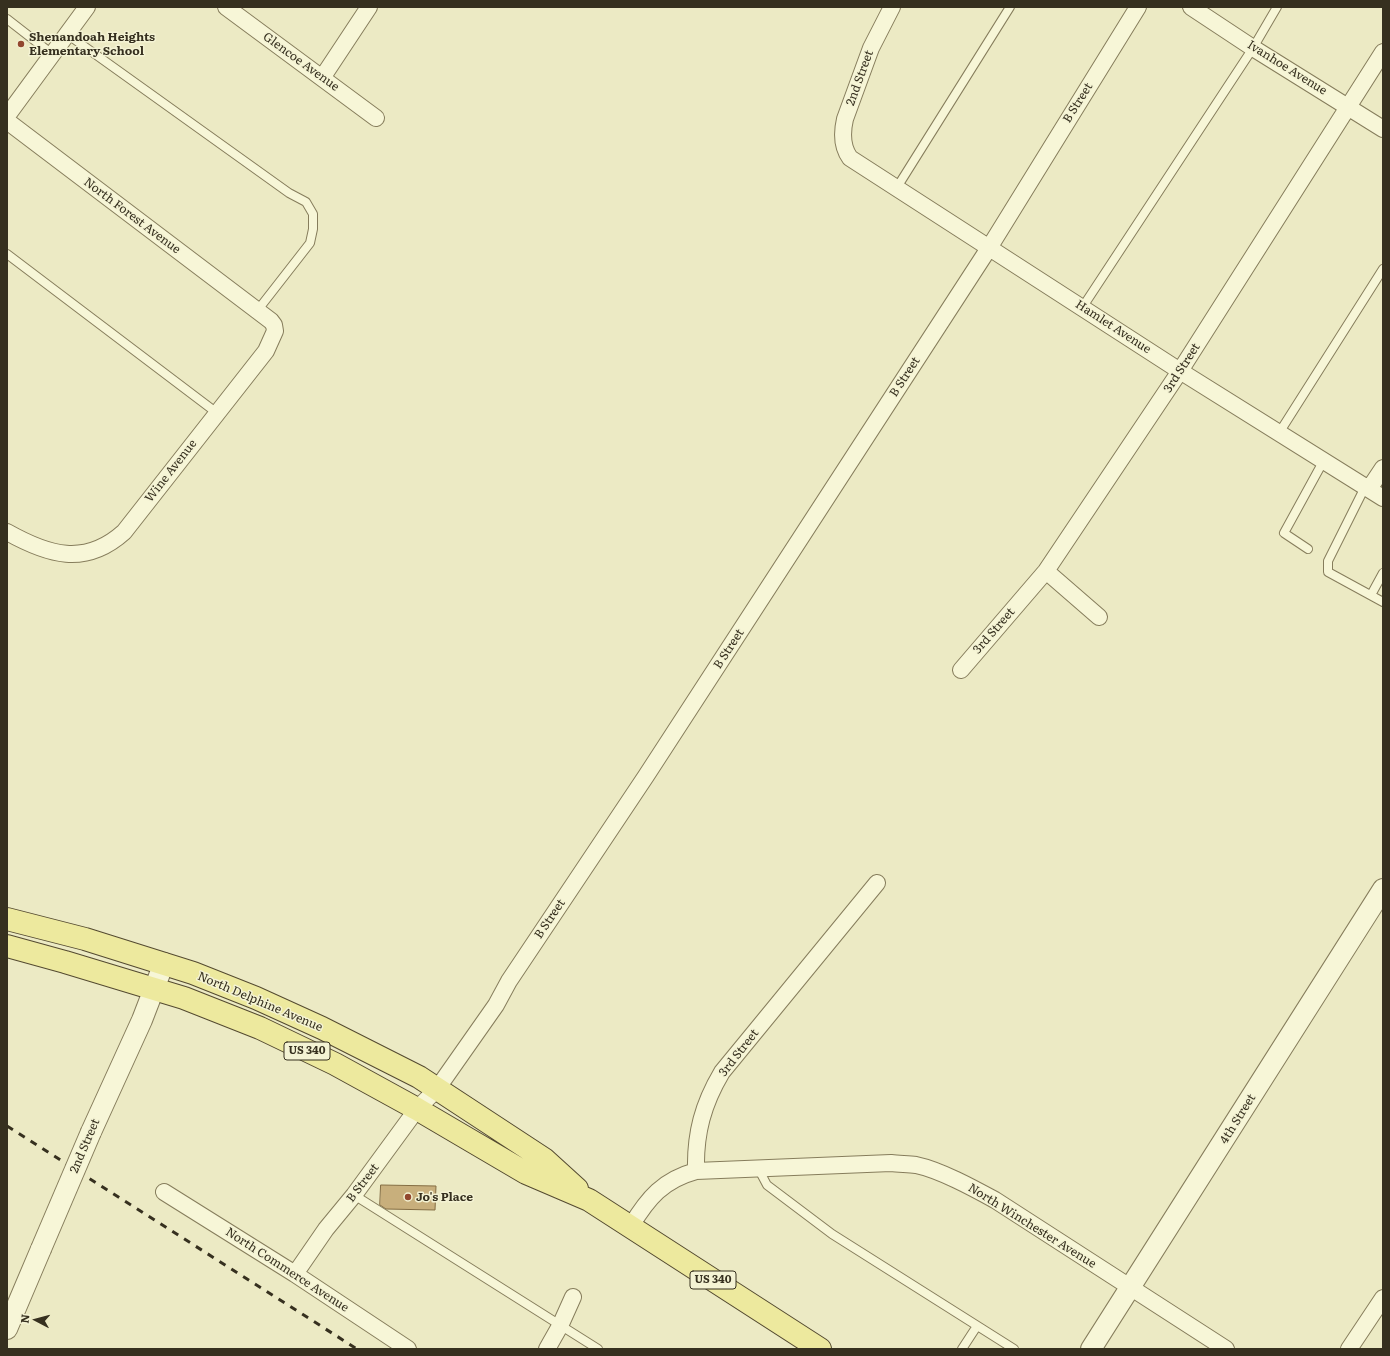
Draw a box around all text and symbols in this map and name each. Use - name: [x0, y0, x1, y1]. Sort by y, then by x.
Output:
- place label: Shenandoah Heights Elementary School: [29, 30, 155, 58]
- street label: Glencoe Avenue: [260, 30, 342, 94]
- street label: Ivanhoe Avenue: [1244, 38, 1330, 98]
- marker: Shenandoah Heights Elementary School: [16, 39, 26, 49]
- street label: 2nd Street: [843, 48, 877, 108]
- street label: B Street: [1060, 80, 1096, 126]
- street label: North Forest Avenue: [81, 175, 183, 257]
- street label: Hamlet Avenue: [1072, 297, 1154, 357]
- street label: 3rd Street: [1161, 341, 1203, 395]
- street label: B Street: [887, 354, 923, 400]
- street label: Wine Avenue: [142, 437, 200, 505]
- street label: 3rd Street: [970, 605, 1018, 657]
- street label: B Street: [711, 626, 747, 672]
- street label: B Street: [532, 896, 568, 942]
- street label: North Delphine Avenue: [195, 969, 325, 1035]
- street label: 3rd Street: [716, 1026, 762, 1080]
- road number: US 340: [284, 1042, 330, 1060]
- street label: 4th Street: [1217, 1091, 1259, 1147]
- street label: 2nd Street: [67, 1116, 103, 1176]
- street label: B Street: [344, 1161, 382, 1205]
- street label: North Winchester Avenue: [965, 1181, 1099, 1271]
- place label: Jo's Place: [416, 1190, 473, 1204]
- marker: Jo's Place: [403, 1192, 413, 1202]
- street label: North Commerce Avenue: [223, 1225, 351, 1315]
- road number: US 340: [690, 1271, 736, 1289]
- north arrow: [16, 1300, 56, 1340]
- text: N: [16, 1313, 33, 1324]

